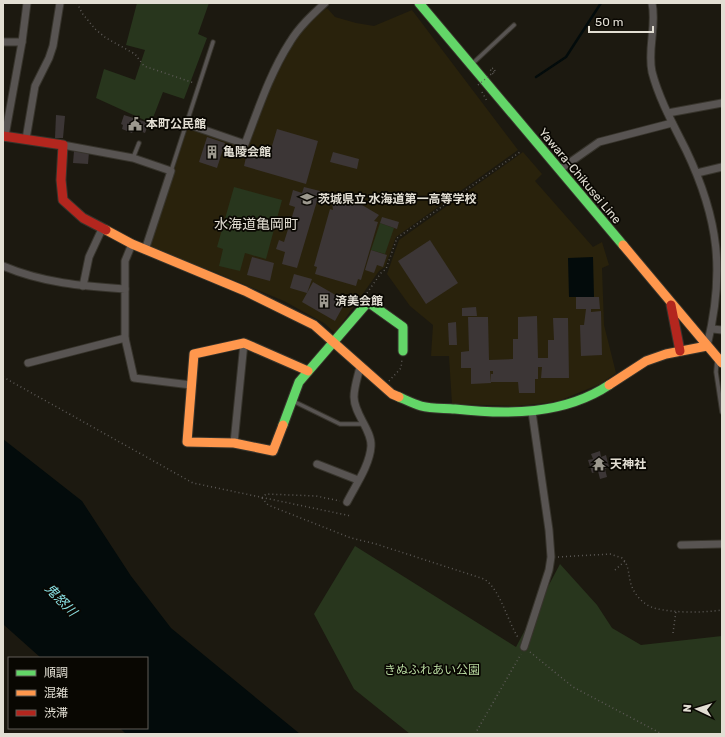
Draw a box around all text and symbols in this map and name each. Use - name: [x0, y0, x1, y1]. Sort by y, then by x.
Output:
- scale bar: [589, 8, 653, 34]
- text: 50 m: [595, 15, 623, 29]
- public building icon: 本町公民館: [127, 116, 143, 132]
- place label: 本町公民館: [146, 117, 206, 131]
- street label: Yawara-Chikusei Line: [536, 126, 624, 227]
- building icon: 亀陵会館: [204, 144, 220, 160]
- place label: 亀陵会館: [223, 145, 271, 159]
- school or university icon: 茨城県立 水海道第一高等学校: [299, 191, 315, 207]
- place label: 茨城県立 水海道第一高等学校: [318, 192, 477, 206]
- district label: 水海道亀岡町: [214, 216, 298, 233]
- building icon: 済美会館: [316, 293, 332, 309]
- place label: 済美会館: [335, 294, 383, 308]
- temple icon: 天神社: [591, 456, 607, 472]
- place label: 天神社: [610, 457, 646, 471]
- water label: 鬼怒川: [42, 581, 81, 621]
- legend: [8, 657, 148, 729]
- park label: きぬふれあい公園: [384, 663, 480, 677]
- text: 順調: [44, 666, 68, 680]
- text: 混雑: [44, 686, 68, 700]
- north arrow: [677, 689, 717, 729]
- text: N: [681, 704, 694, 713]
- text: 渋滞: [44, 706, 68, 720]

